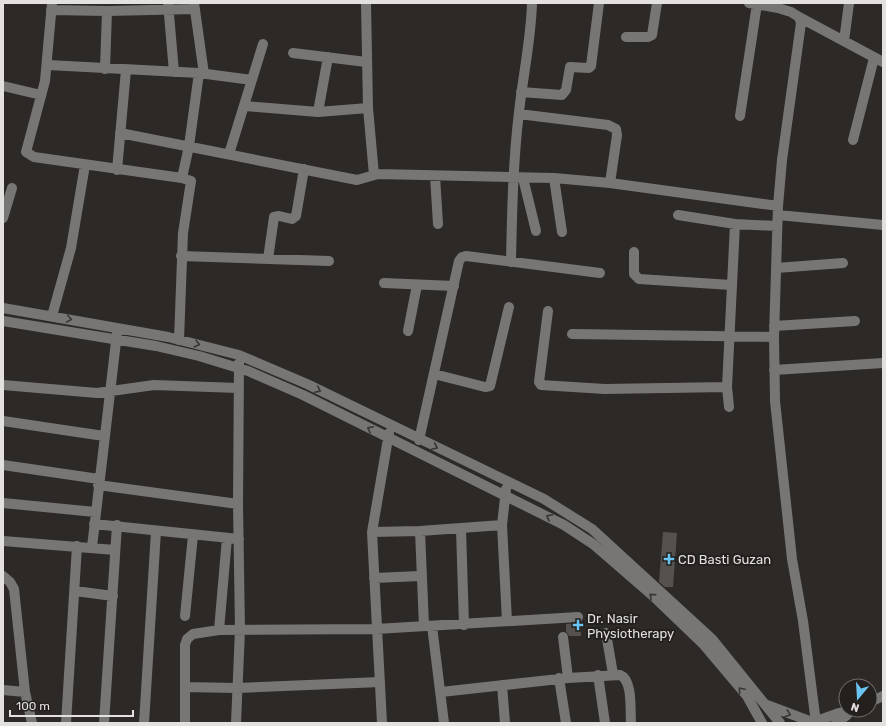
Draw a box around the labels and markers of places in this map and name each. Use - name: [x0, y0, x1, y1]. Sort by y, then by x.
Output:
- place label: CD Basti Guzan: [678, 552, 771, 567]
- marker: CD Basti Guzan: [663, 553, 675, 565]
- place label: Dr. Nasir Physiotherapy: [587, 611, 674, 641]
- marker: Dr. Nasir Physiotherapy: [572, 619, 584, 631]

